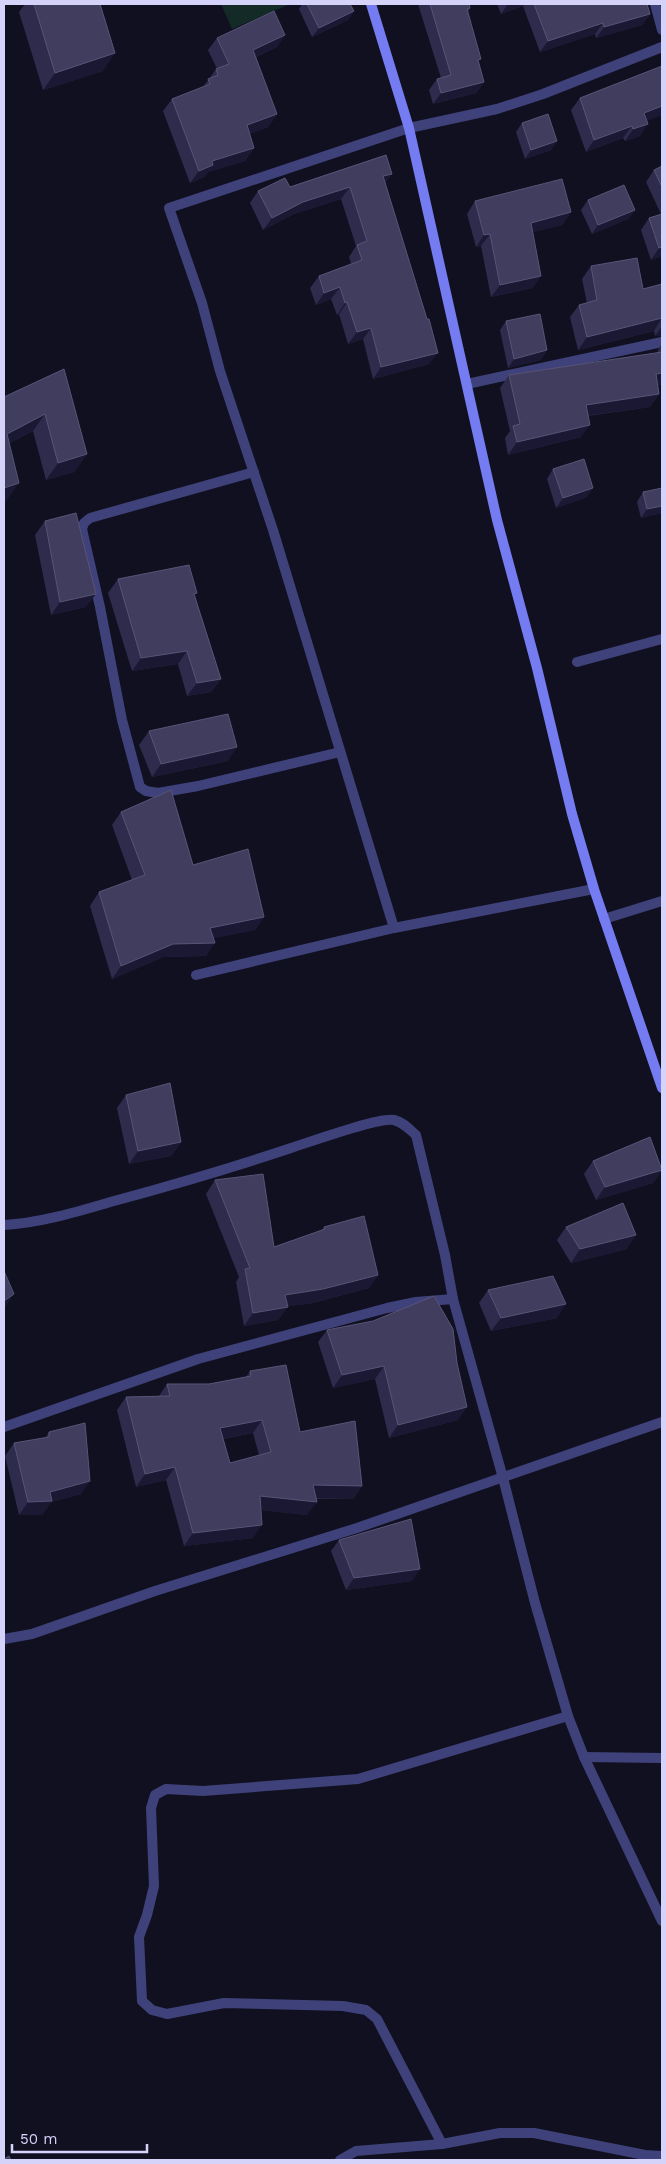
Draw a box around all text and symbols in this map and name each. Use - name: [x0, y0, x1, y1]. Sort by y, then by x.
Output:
- scale bar: [12, 2122, 148, 2154]
- text: 50 m: [20, 2130, 57, 2148]

